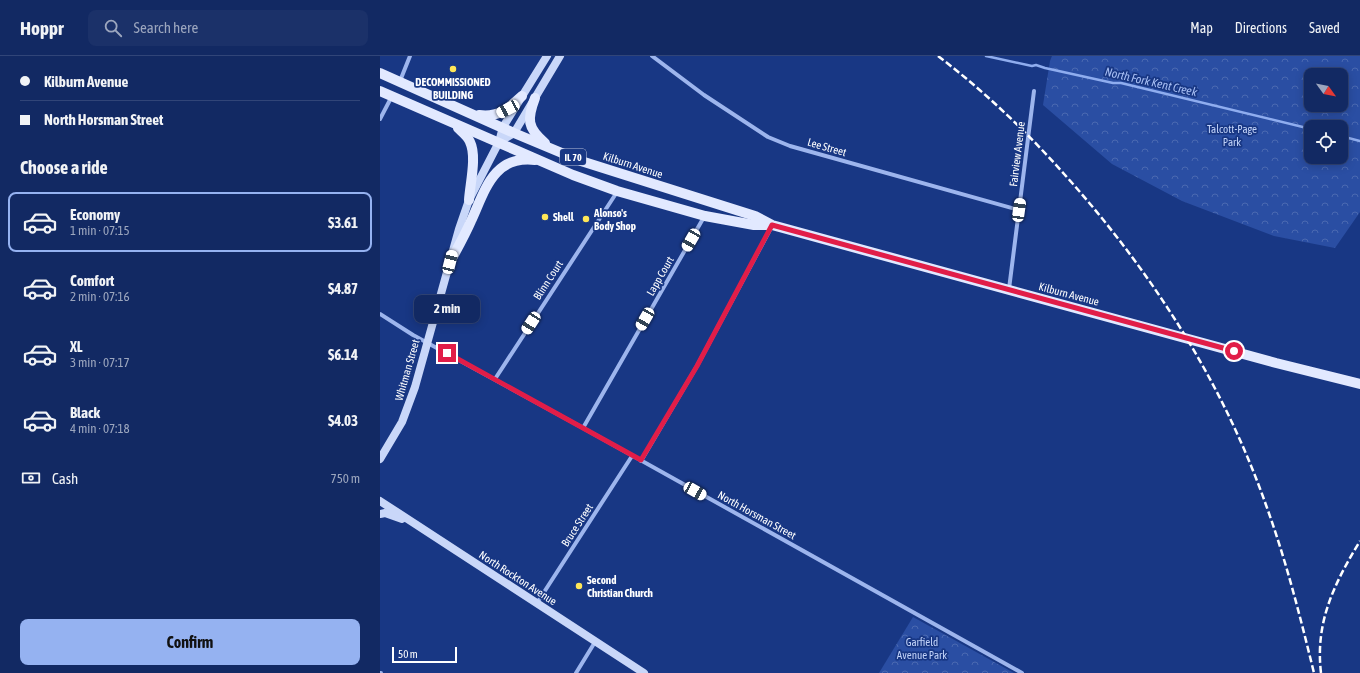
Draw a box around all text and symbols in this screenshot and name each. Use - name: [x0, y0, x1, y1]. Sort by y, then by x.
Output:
- search box: [88, 10, 368, 46]
- text: Hoppr: [20, 17, 64, 39]
- icon: search: [102, 17, 124, 39]
- text: Search here: [134, 19, 198, 36]
- text: Map: [1190, 20, 1213, 36]
- text: Directions: [1235, 20, 1287, 36]
- text: Saved: [1309, 20, 1340, 36]
- marker: DECOMMISSIONED BUILDING: [448, 64, 458, 74]
- water label: North Fork Kent Creek: [1103, 65, 1199, 100]
- north arrow: [1304, 68, 1348, 112]
- map controls: [1304, 68, 1348, 164]
- text: Kilburn Avenue: [44, 73, 128, 90]
- place label: DECOMMISSIONED BUILDING: [415, 76, 491, 101]
- car: [495, 98, 521, 120]
- text: North Horsman Street: [44, 111, 163, 128]
- button: locate: [1304, 120, 1348, 164]
- street label: Fairview Avenue: [1007, 121, 1027, 187]
- park label: Talcott-Page Park: [1207, 123, 1257, 148]
- street label: Lee Street: [806, 136, 848, 158]
- road number: IL 70: [560, 149, 586, 165]
- street label: Kilburn Avenue: [602, 150, 664, 180]
- text: Choose a ride: [20, 157, 108, 178]
- car: [1011, 197, 1027, 223]
- icon: car: [22, 204, 58, 240]
- text: Economy: [70, 206, 120, 223]
- place label: Alonso's Body Shop: [593, 207, 636, 232]
- place label: Shell: [553, 211, 575, 223]
- marker: Shell: [540, 212, 550, 222]
- text: $3.61: [328, 214, 358, 231]
- marker: Alonso's Body Shop: [581, 214, 591, 224]
- text: 1 min · 07:15: [70, 223, 130, 238]
- car: [680, 227, 702, 253]
- car: [441, 249, 459, 275]
- street label: Lapp Court: [644, 254, 676, 298]
- street label: Blinn Court: [531, 258, 565, 302]
- icon: car: [22, 270, 58, 306]
- text: Comfort: [70, 272, 114, 289]
- text: $4.87: [328, 280, 358, 297]
- street label: Kilburn Avenue: [1038, 280, 1100, 308]
- text: 2 min · 07:16: [70, 289, 130, 304]
- callout: 2 min: [414, 295, 480, 323]
- text: 2 min: [434, 301, 460, 316]
- car: [634, 306, 656, 332]
- car: [519, 310, 543, 336]
- icon: car: [22, 336, 58, 372]
- text: XL: [70, 338, 83, 355]
- street label: Whitman Street: [393, 338, 421, 402]
- route start: [1225, 342, 1243, 360]
- route end: [438, 344, 456, 362]
- text: $6.14: [328, 346, 358, 363]
- text: 3 min · 07:17: [70, 355, 130, 370]
- icon: car: [22, 402, 58, 438]
- text: Black: [70, 404, 100, 421]
- text: $4.03: [328, 412, 358, 429]
- text: 4 min · 07:18: [70, 421, 130, 436]
- icon: cash: [20, 467, 42, 489]
- text: Cash: [52, 470, 78, 487]
- text: 750 m: [331, 471, 360, 486]
- car: [682, 480, 708, 502]
- street label: North Horsman Street: [716, 489, 798, 541]
- street label: Bruce Street: [559, 501, 595, 549]
- street label: North Rockton Avenue: [477, 548, 559, 608]
- place label: Second Christian Church: [587, 574, 653, 599]
- marker: Second Christian Church: [574, 581, 584, 591]
- button: Confirm: [20, 619, 360, 665]
- park label: Garfield Avenue Park: [897, 636, 947, 661]
- scale bar: [392, 645, 457, 664]
- text: 50 m: [398, 648, 418, 660]

